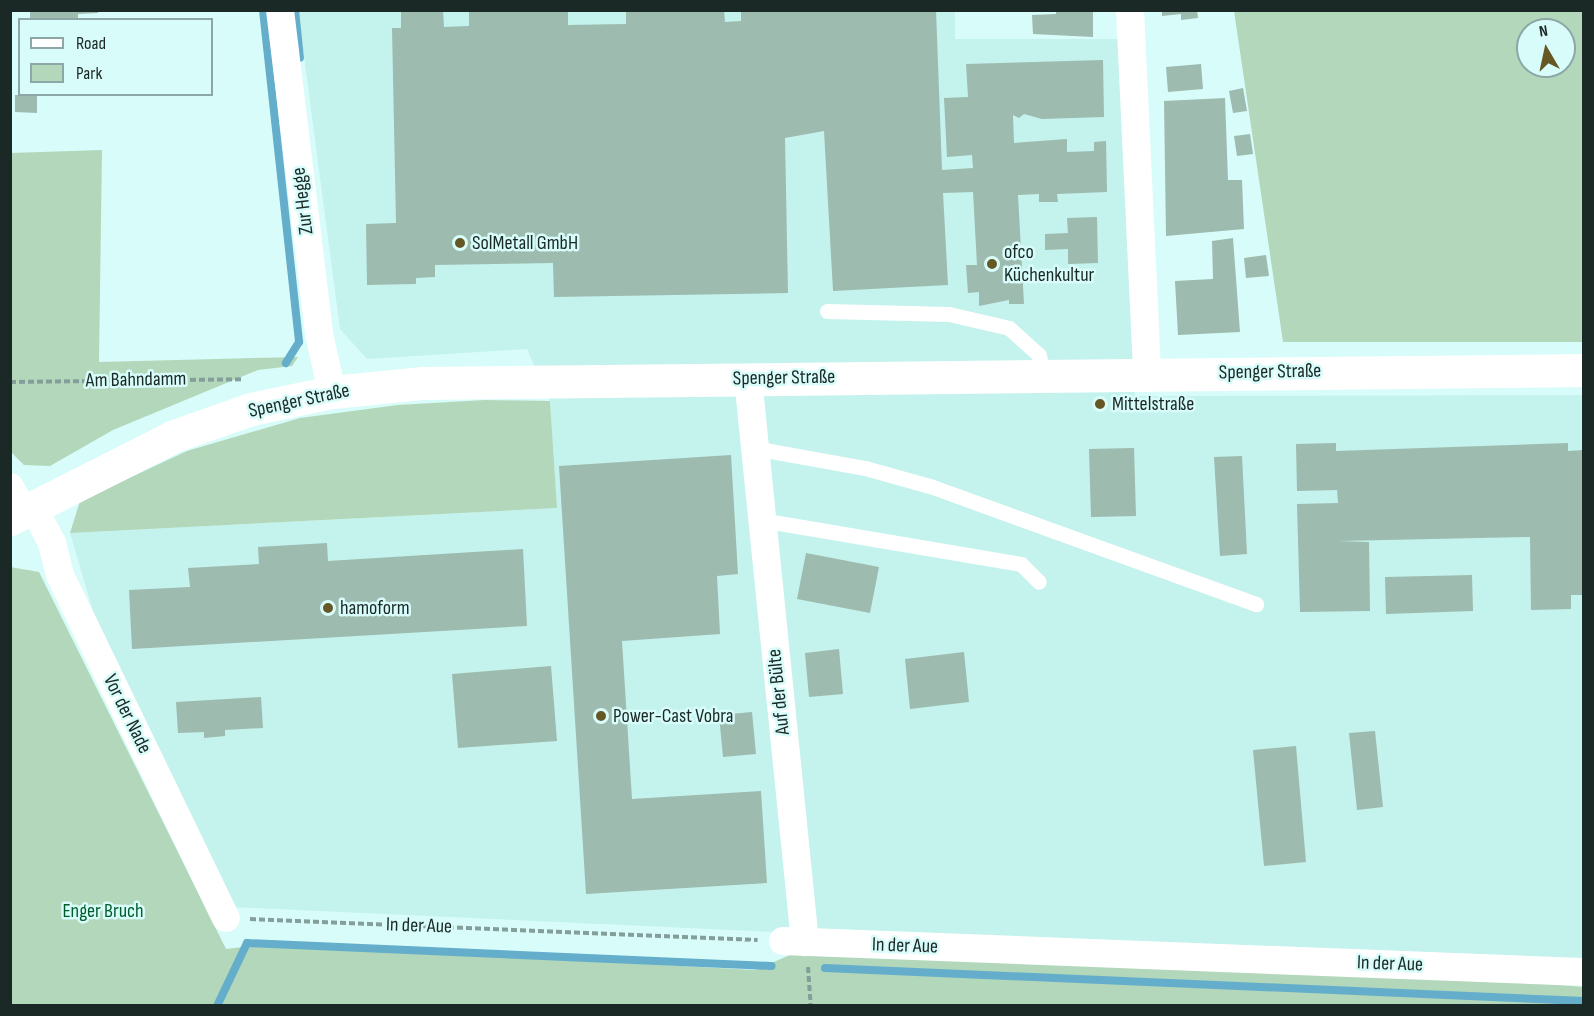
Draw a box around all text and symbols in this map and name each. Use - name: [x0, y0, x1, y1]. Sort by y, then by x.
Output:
- legend: [18, 18, 213, 96]
- north arrow: [1516, 18, 1576, 78]
- text: N: [1538, 22, 1549, 42]
- text: Road: [76, 33, 106, 54]
- text: Park: [76, 63, 102, 84]
- street label: Zur Hegge: [287, 166, 319, 236]
- place label: SolMetall GmbH: [472, 231, 578, 255]
- marker: SolMetall GmbH: [453, 236, 467, 250]
- place label: ofco Küchenkultur: [1004, 240, 1094, 287]
- marker: ofco Küchenkultur: [985, 257, 999, 271]
- street label: Spenger Straße: [1219, 359, 1321, 385]
- street label: Spenger Straße: [733, 365, 835, 391]
- street label: Am Bahndamm: [86, 367, 186, 393]
- street label: Spenger Straße: [246, 379, 352, 423]
- place label: Mittelstraße: [1112, 392, 1194, 416]
- marker: Mittelstraße: [1093, 397, 1107, 411]
- place label: hamoform: [340, 596, 410, 620]
- marker: hamoform: [321, 601, 335, 615]
- street label: Auf der Bülte: [763, 648, 795, 736]
- street label: Vor der Nade: [98, 670, 156, 758]
- place label: Power-Cast Vobra: [613, 704, 733, 728]
- marker: Power-Cast Vobra: [594, 709, 608, 723]
- park label: Enger Bruch: [62, 899, 144, 923]
- street label: In der Aue: [386, 913, 452, 939]
- street label: In der Aue: [872, 933, 938, 959]
- street label: In der Aue: [1357, 951, 1423, 977]

